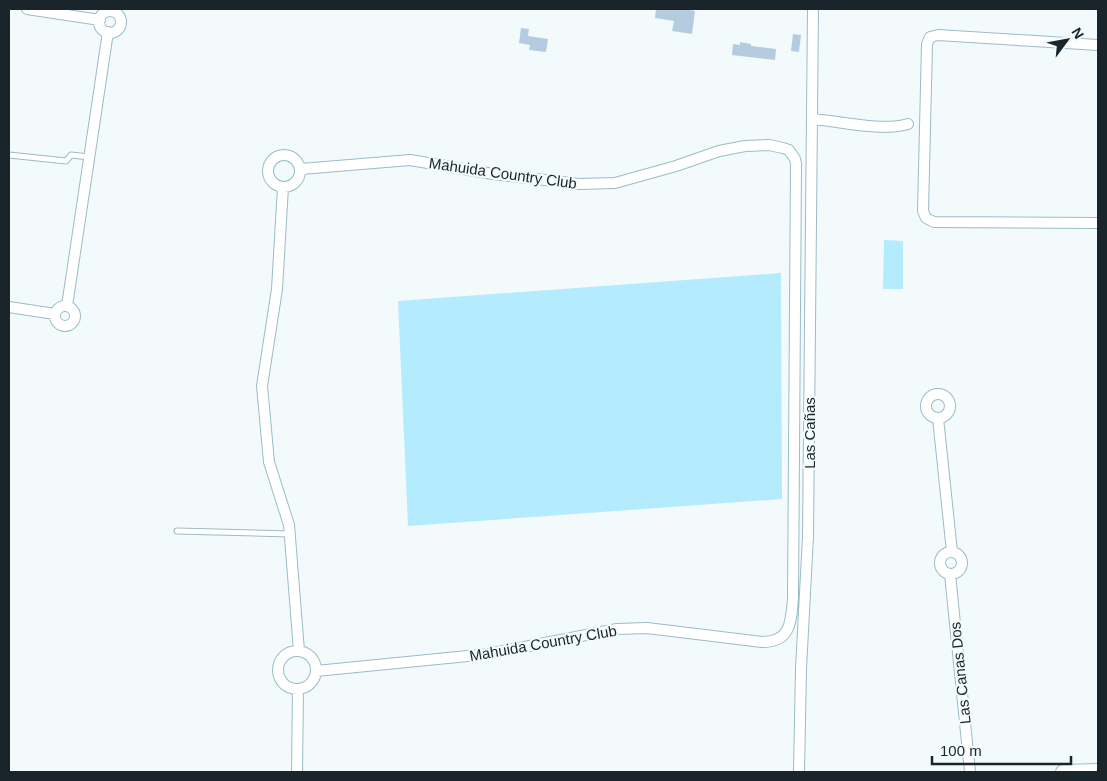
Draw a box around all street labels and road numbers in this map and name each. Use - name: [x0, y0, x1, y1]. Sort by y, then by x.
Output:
- street label: Mahuida Country Club: [428, 154, 578, 192]
- street label: Las Cañas: [801, 397, 818, 469]
- street label: Las Canas Dos: [946, 621, 974, 725]
- street label: Mahuida Country Club: [468, 622, 618, 664]

